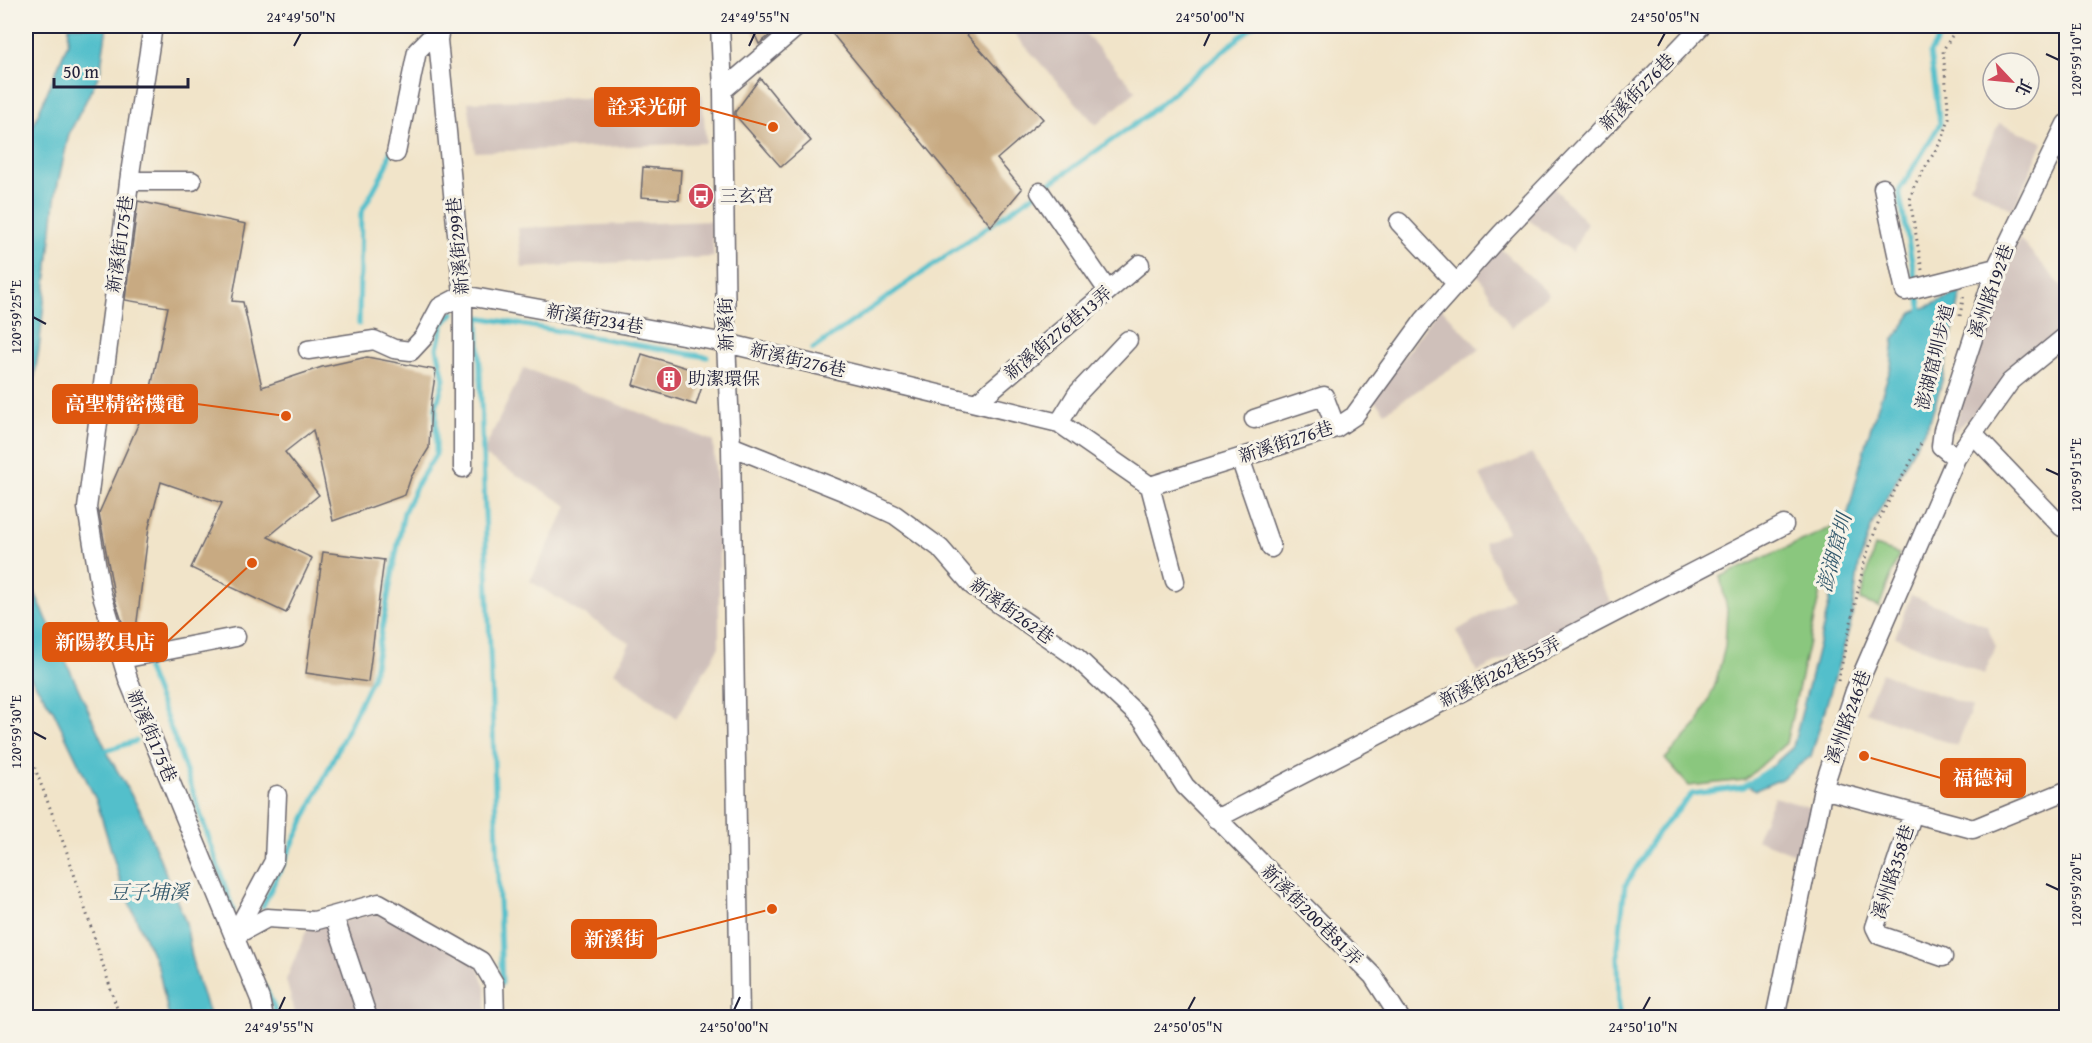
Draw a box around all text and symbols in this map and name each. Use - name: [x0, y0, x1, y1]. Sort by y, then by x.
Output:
- text: 24°49'50"N: [267, 6, 336, 27]
- text: 24°49'55"N: [721, 6, 790, 27]
- text: 24°50'00"N: [1176, 6, 1245, 27]
- text: 24°50'05"N: [1631, 6, 1700, 27]
- text: 120°59'10"E: [2065, 23, 2086, 97]
- street label: 新溪街276巷: [1593, 47, 1680, 136]
- scale bar: [54, 51, 188, 89]
- north arrow: [1981, 51, 2041, 111]
- text: 50 m: [63, 58, 99, 85]
- text: 北: [2010, 75, 2039, 100]
- callout: 詮采光研: [595, 88, 699, 126]
- text: 詮采光研: [607, 92, 687, 121]
- bus stop icon: 三玄宮: [686, 181, 716, 211]
- place label: 三玄宮: [720, 182, 774, 209]
- street label: 新溪街175巷: [99, 194, 140, 294]
- street label: 新溪街299巷: [440, 196, 475, 296]
- street label: 溪州路192巷: [1961, 240, 2020, 341]
- street label: 新溪街276巷13弄: [998, 279, 1117, 386]
- text: 120°59'25"E: [5, 280, 26, 354]
- street label: 新溪街234巷: [544, 297, 646, 340]
- street label: 新溪街: [712, 297, 739, 351]
- street label: 澎湖窟圳步道: [1908, 301, 1961, 413]
- street label: 新溪街276巷: [747, 335, 849, 384]
- building icon: 助潔環保: [654, 364, 684, 394]
- place label: 助潔環保: [688, 365, 760, 392]
- callout: 高聖精密機電: [53, 385, 197, 423]
- text: 高聖精密機電: [65, 389, 185, 418]
- street label: 新溪街276巷: [1235, 414, 1337, 470]
- text: 120°59'15"E: [2065, 438, 2086, 512]
- water label: 澎湖窟圳: [1809, 508, 1859, 595]
- street label: 新溪街262巷: [965, 571, 1060, 650]
- callout: 新陽教具店: [43, 623, 167, 661]
- text: 新陽教具店: [55, 627, 155, 656]
- street label: 新溪街262巷55弄: [1434, 629, 1565, 714]
- street label: 溪州路246巷: [1818, 666, 1877, 767]
- street label: 新溪街175巷: [121, 685, 184, 786]
- text: 120°59'30"E: [5, 695, 26, 769]
- callout: 福德祠: [1941, 759, 2025, 797]
- text: 福德祠: [1953, 763, 2013, 792]
- street label: 溪州路358巷: [1865, 821, 1921, 923]
- text: 120°59'20"E: [2065, 853, 2086, 927]
- street label: 新溪街200巷81弄: [1256, 858, 1369, 971]
- water label: 豆子埔溪: [109, 877, 191, 906]
- callout: 新溪街: [572, 920, 656, 958]
- text: 新溪街: [584, 924, 644, 953]
- text: 24°49'55"N: [245, 1016, 314, 1037]
- text: 24°50'00"N: [700, 1016, 769, 1037]
- text: 24°50'05"N: [1154, 1016, 1223, 1037]
- text: 24°50'10"N: [1609, 1016, 1678, 1037]

